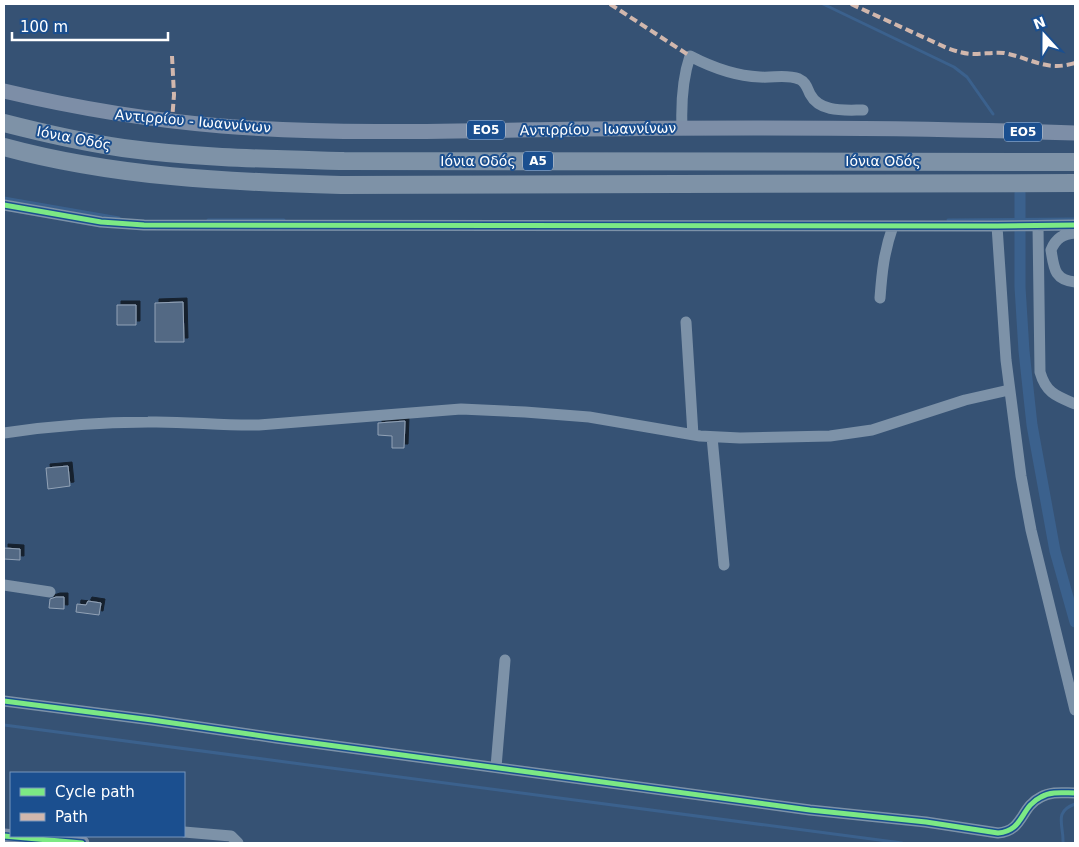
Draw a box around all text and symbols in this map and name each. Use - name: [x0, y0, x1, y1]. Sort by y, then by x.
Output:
- scale bar: [12, 10, 169, 42]
- north arrow: [1019, 10, 1069, 60]
- text: N: [1031, 13, 1048, 32]
- text: 100 m: [20, 18, 68, 36]
- street label: Αντιρρίου - Ιωαννίνων: [114, 106, 272, 136]
- road number: ΕΟ5: [467, 120, 505, 140]
- street label: Αντιρρίου - Ιωαννίνων: [520, 120, 677, 138]
- road number: ΕΟ5: [1004, 122, 1042, 142]
- street label: Ιόνια Οδός: [36, 123, 112, 153]
- road number: Α5: [523, 152, 553, 170]
- street label: Ιόνια Οδός: [440, 153, 516, 169]
- street label: Ιόνια Οδός: [845, 153, 921, 169]
- legend: [10, 772, 185, 837]
- text: Cycle path: [55, 783, 135, 801]
- text: Path: [55, 808, 88, 826]

